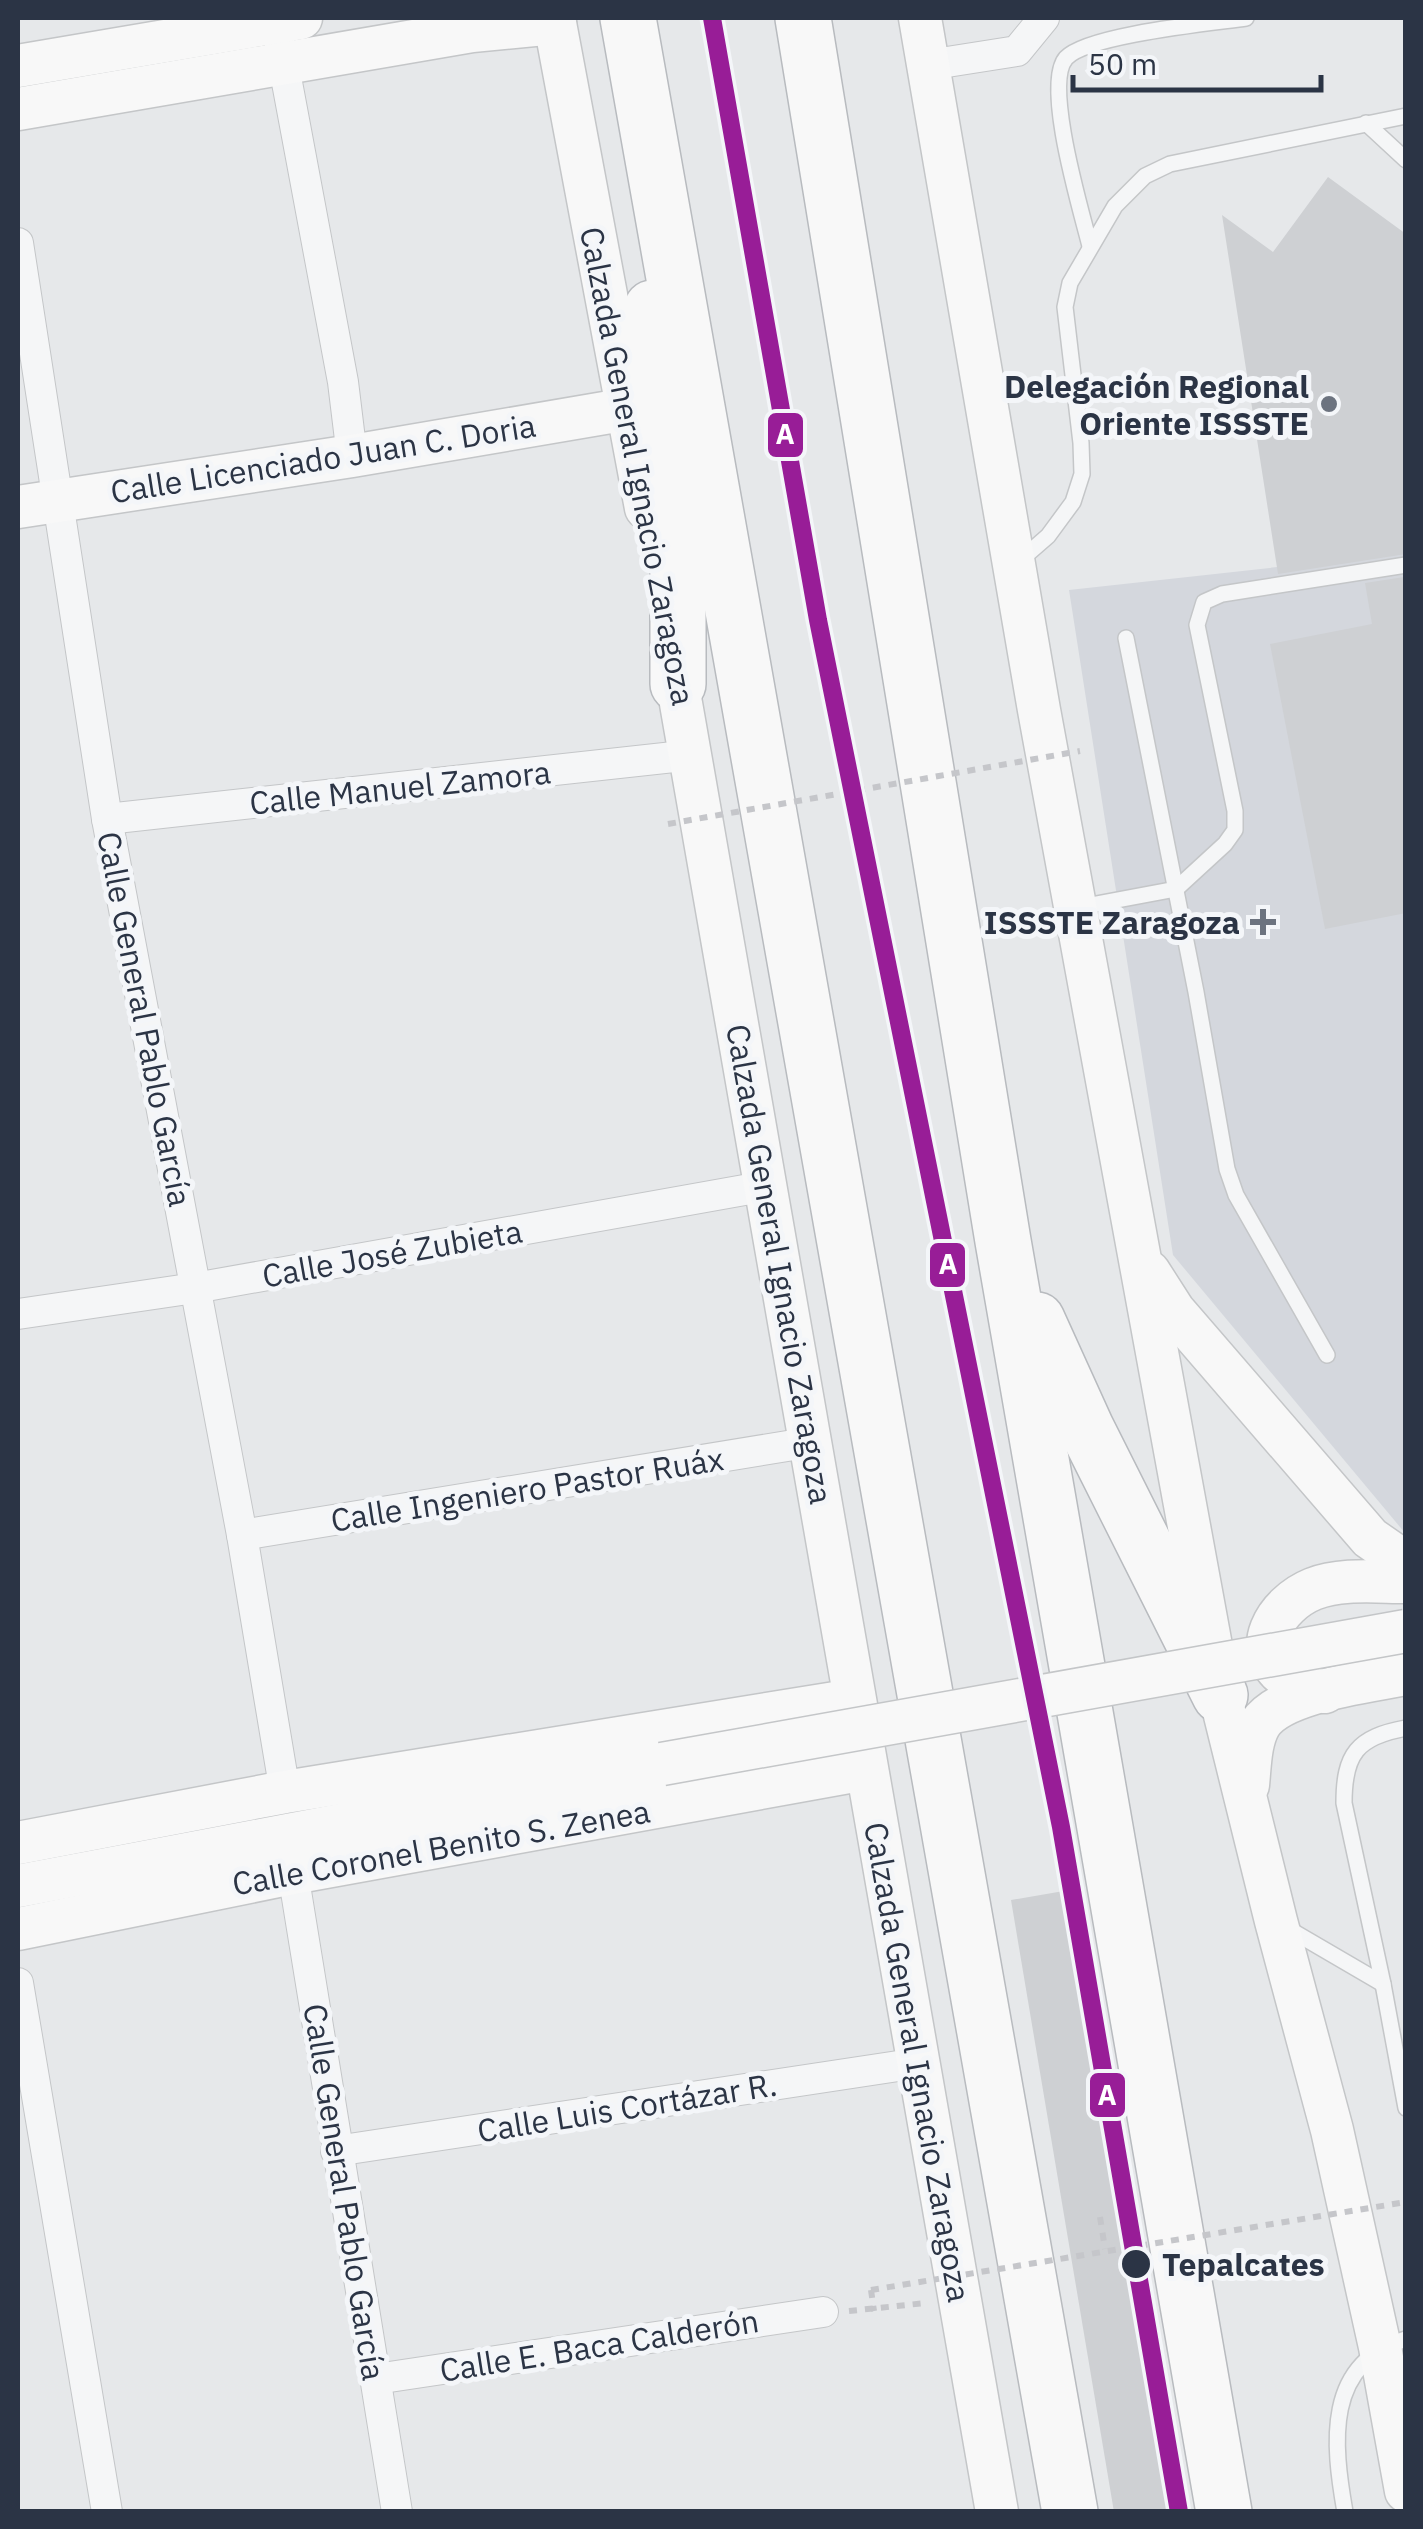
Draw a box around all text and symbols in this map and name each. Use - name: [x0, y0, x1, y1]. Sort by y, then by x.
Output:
- scale bar: [1073, 30, 1320, 92]
- text: 50 m: [1088, 44, 1157, 83]
- street label: Calzada General Ignacio Zaragoza: [571, 223, 705, 709]
- place label: Delegación Regional Oriente ISSSTE: [1004, 365, 1309, 444]
- marker: Delegación Regional Oriente ISSSTE: [1318, 393, 1340, 415]
- street label: Calle Licenciado Juan C. Doria: [107, 404, 539, 512]
- line badge: A: [766, 411, 805, 459]
- text: A: [775, 415, 795, 452]
- street label: Calle Manuel Zamora: [247, 750, 553, 824]
- street label: Calle General Pablo García: [88, 828, 202, 1210]
- place label: ISSSTE Zaragoza: [984, 901, 1240, 943]
- marker: ISSSTE Zaragoza: [1250, 909, 1276, 935]
- street label: Calzada General Ignacio Zaragoza: [717, 1021, 843, 1507]
- street label: Calle José Zubieta: [259, 1209, 525, 1297]
- line badge: A: [928, 1241, 967, 1289]
- text: A: [938, 1245, 958, 1282]
- street label: Calle Ingeniero Pastor Ruáx: [328, 1437, 726, 1541]
- street label: Calle Coronel Benito S. Zenea: [229, 1790, 653, 1904]
- street label: Calzada General Ignacio Zaragoza: [855, 1819, 981, 2305]
- street label: Calle General Pablo García: [294, 2001, 396, 2383]
- street label: Calle Luis Cortázar R.: [474, 2063, 780, 2151]
- line badge: A: [1088, 2071, 1127, 2119]
- text: A: [1097, 2076, 1117, 2113]
- place label: Tepalcates: [1162, 2243, 1325, 2285]
- marker: Tepalcates: [1119, 2247, 1153, 2281]
- street label: Calle E. Baca Calderón: [436, 2299, 762, 2391]

